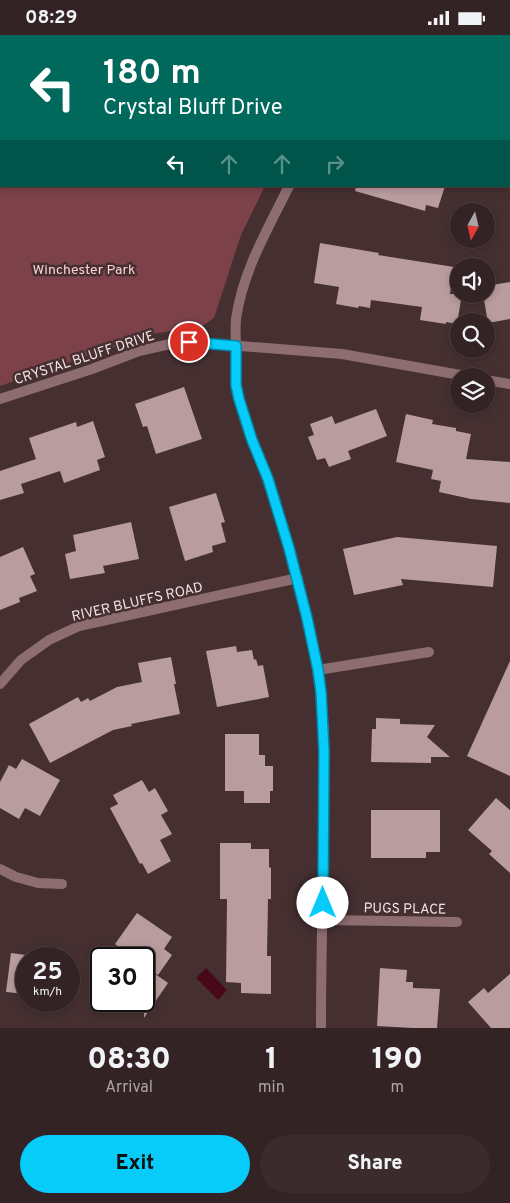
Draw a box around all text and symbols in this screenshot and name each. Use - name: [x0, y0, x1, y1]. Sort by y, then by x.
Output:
- text: 08:29: [25, 6, 77, 30]
- text: 180 m: [103, 52, 201, 96]
- icon: left: [20, 55, 85, 120]
- text: Crystal Bluff Drive: [103, 95, 283, 122]
- icon: left: [162, 150, 190, 178]
- icon: ahead: [215, 150, 243, 178]
- icon: ahead: [268, 150, 296, 178]
- icon: right: [321, 150, 349, 178]
- north arrow: [450, 203, 495, 247]
- map controls: [450, 203, 495, 413]
- button: sound: [450, 258, 495, 303]
- park label: Winchester Park: [33, 262, 135, 279]
- button: search: [450, 313, 495, 358]
- pin: [168, 321, 210, 363]
- street label: CRYSTAL BLUFF DRIVE: [12, 328, 157, 389]
- icon: arrive: [175, 328, 203, 356]
- button: layers: [450, 368, 495, 413]
- street label: RIVER BLUFFS ROAD: [70, 579, 205, 626]
- position arrow: [296, 876, 348, 928]
- street label: PUGS PLACE: [364, 900, 446, 919]
- speed limit sign: 30: [90, 947, 155, 1012]
- text: 25: [32, 957, 63, 989]
- text: km/h: [33, 984, 62, 1000]
- text: 08:30: [87, 1042, 171, 1079]
- text: 1: [265, 1042, 278, 1079]
- text: 190: [372, 1042, 423, 1079]
- text: Arrival: [105, 1078, 153, 1098]
- text: min: [258, 1078, 285, 1098]
- text: m: [391, 1078, 404, 1098]
- button: Exit: [20, 1135, 250, 1193]
- button: Share: [260, 1135, 490, 1193]

